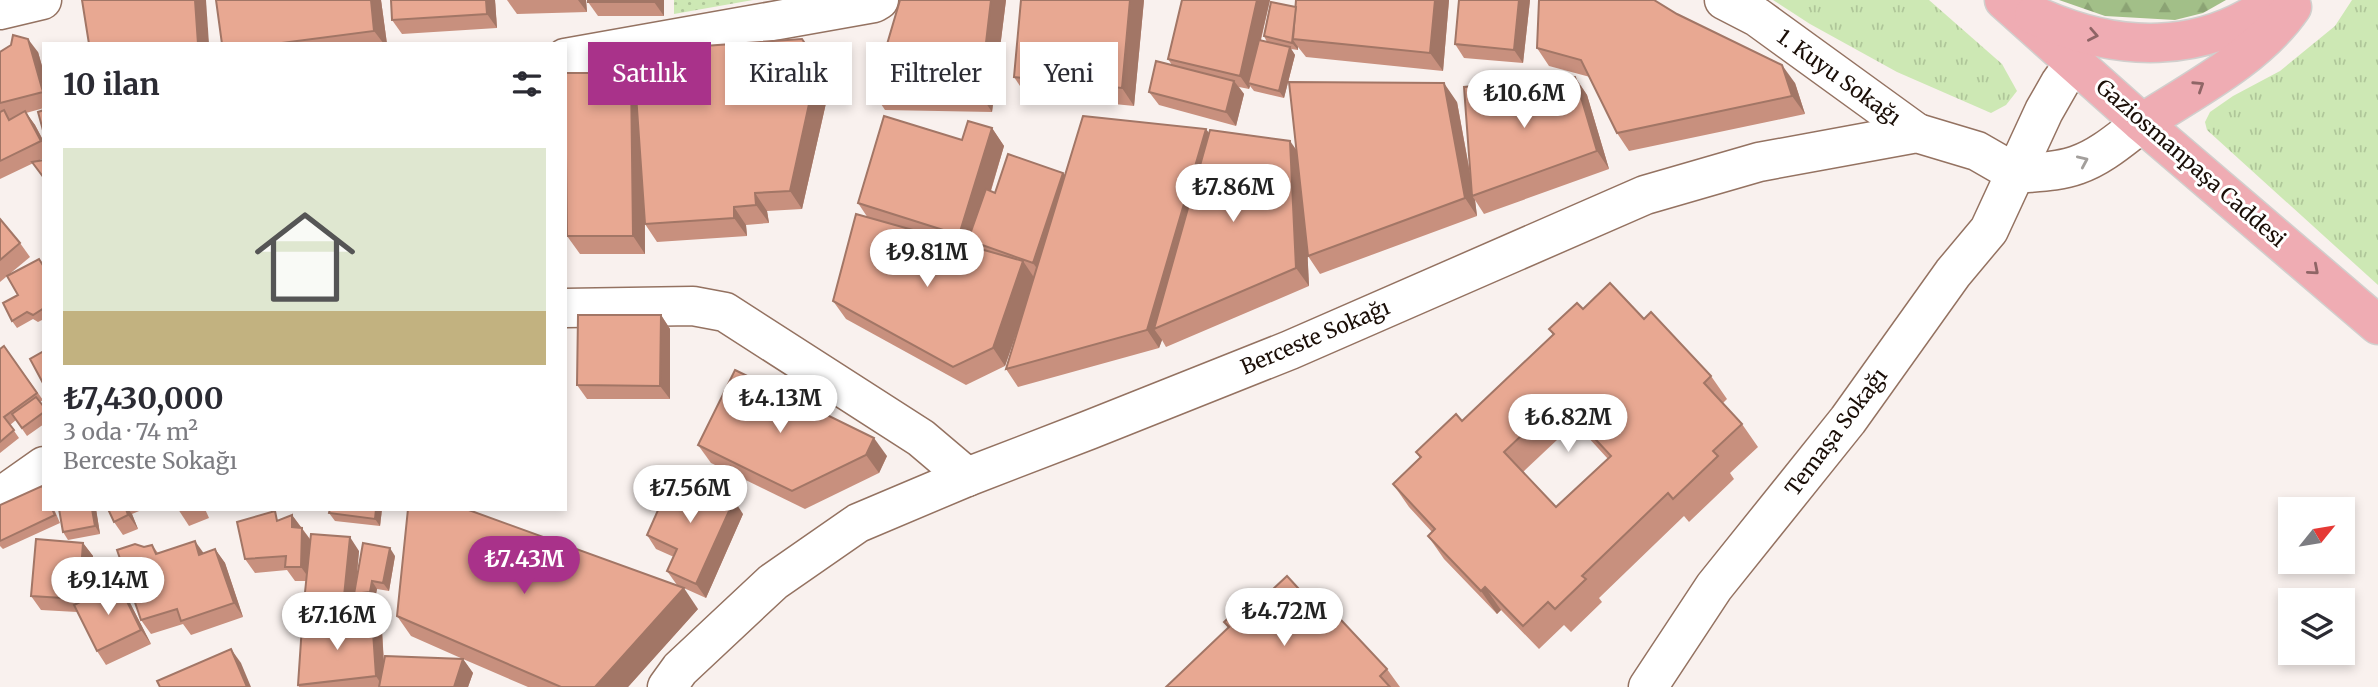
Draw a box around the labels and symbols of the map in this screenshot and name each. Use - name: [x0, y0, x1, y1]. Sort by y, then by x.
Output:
- street label: 1. Kuyu Sokağı: [1772, 23, 1906, 131]
- one-way arrow: [2087, 26, 2099, 41]
- pin: ₺10.6M: [1467, 71, 1581, 130]
- street label: Gaziosmanpaşa Caddesi: [2090, 73, 2292, 253]
- one-way arrow: [2191, 81, 2204, 94]
- one-way arrow: [2076, 155, 2088, 169]
- pin: ₺7.86M: [1176, 164, 1290, 224]
- pin: ₺9.81M: [870, 230, 984, 289]
- one-way arrow: [2306, 262, 2319, 274]
- street label: Berceste Sokağı: [1237, 293, 1394, 381]
- street label: Temaşa Sokağı: [1779, 363, 1893, 501]
- pin: ₺4.13M: [723, 376, 837, 435]
- pin: ₺6.82M: [1511, 394, 1625, 454]
- pin: ₺7.56M: [633, 466, 747, 525]
- north arrow: [2278, 497, 2356, 574]
- pin: ₺7.43M: [467, 536, 581, 596]
- pin: ₺9.14M: [51, 558, 165, 617]
- pin: ₺4.72M: [1227, 588, 1341, 648]
- pin: ₺7.16M: [280, 592, 394, 652]

